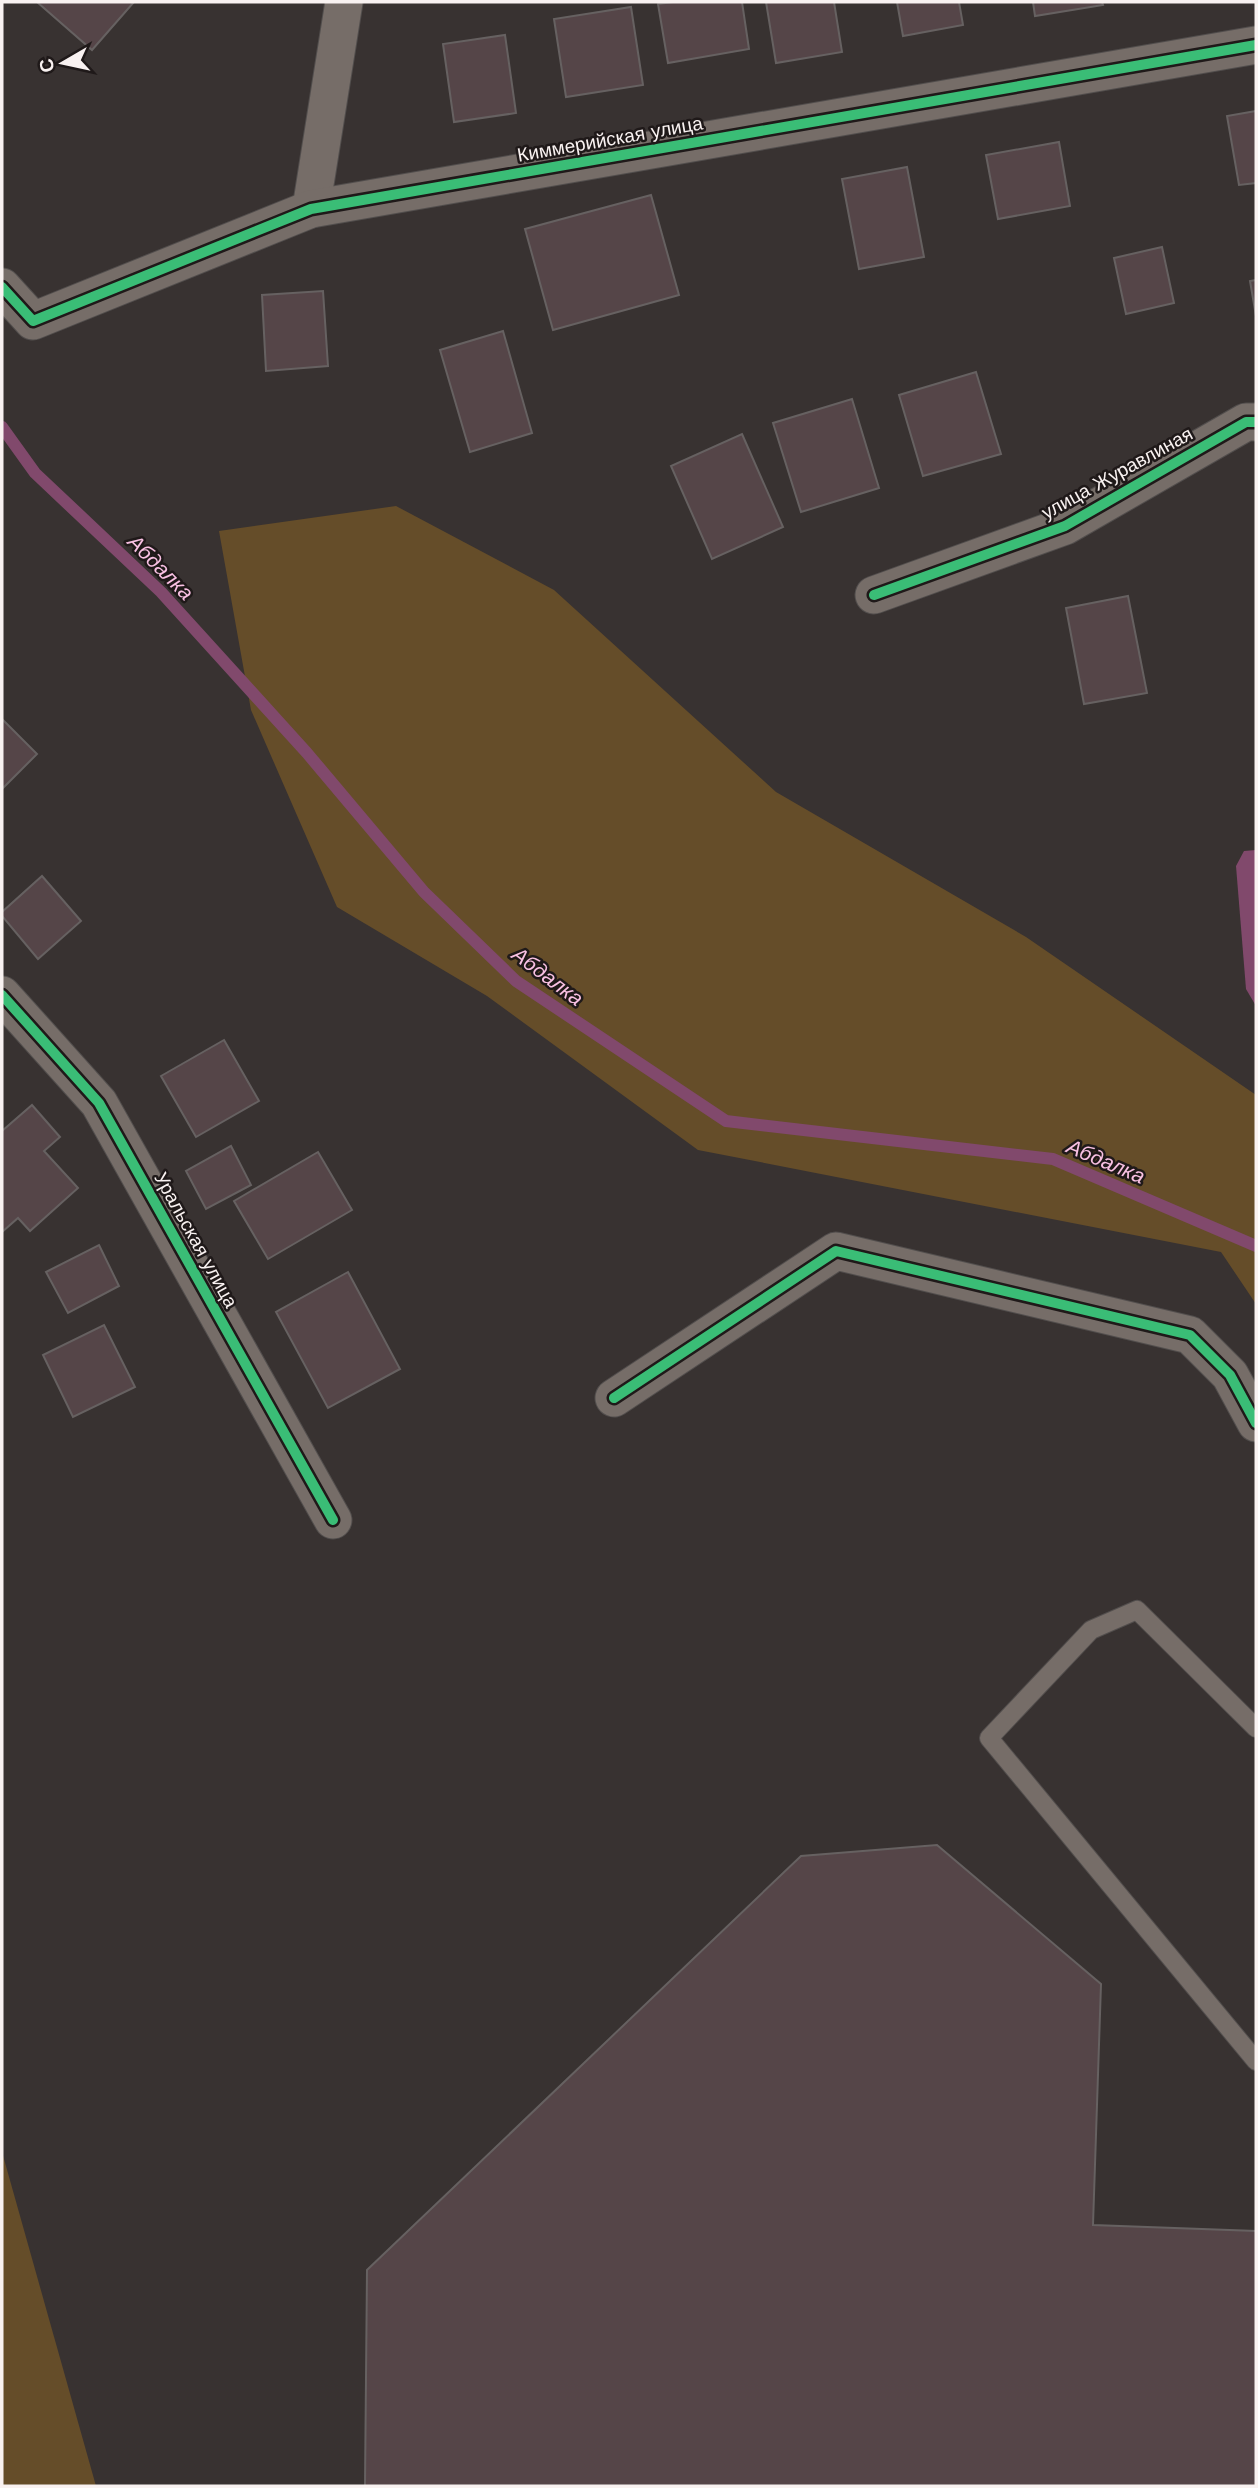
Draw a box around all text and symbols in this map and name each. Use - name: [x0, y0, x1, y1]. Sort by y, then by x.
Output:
- north arrow: [28, 28, 98, 98]
- text: С: [34, 57, 59, 74]
- street label: Киммерийская улица: [515, 111, 705, 167]
- street label: улица Журавлиная: [1037, 422, 1197, 524]
- water label: Абдалка: [122, 528, 199, 605]
- water label: Абдалка: [506, 940, 588, 1011]
- water label: Абдалка: [1061, 1133, 1149, 1189]
- street label: Уральская улица: [149, 1168, 243, 1312]

